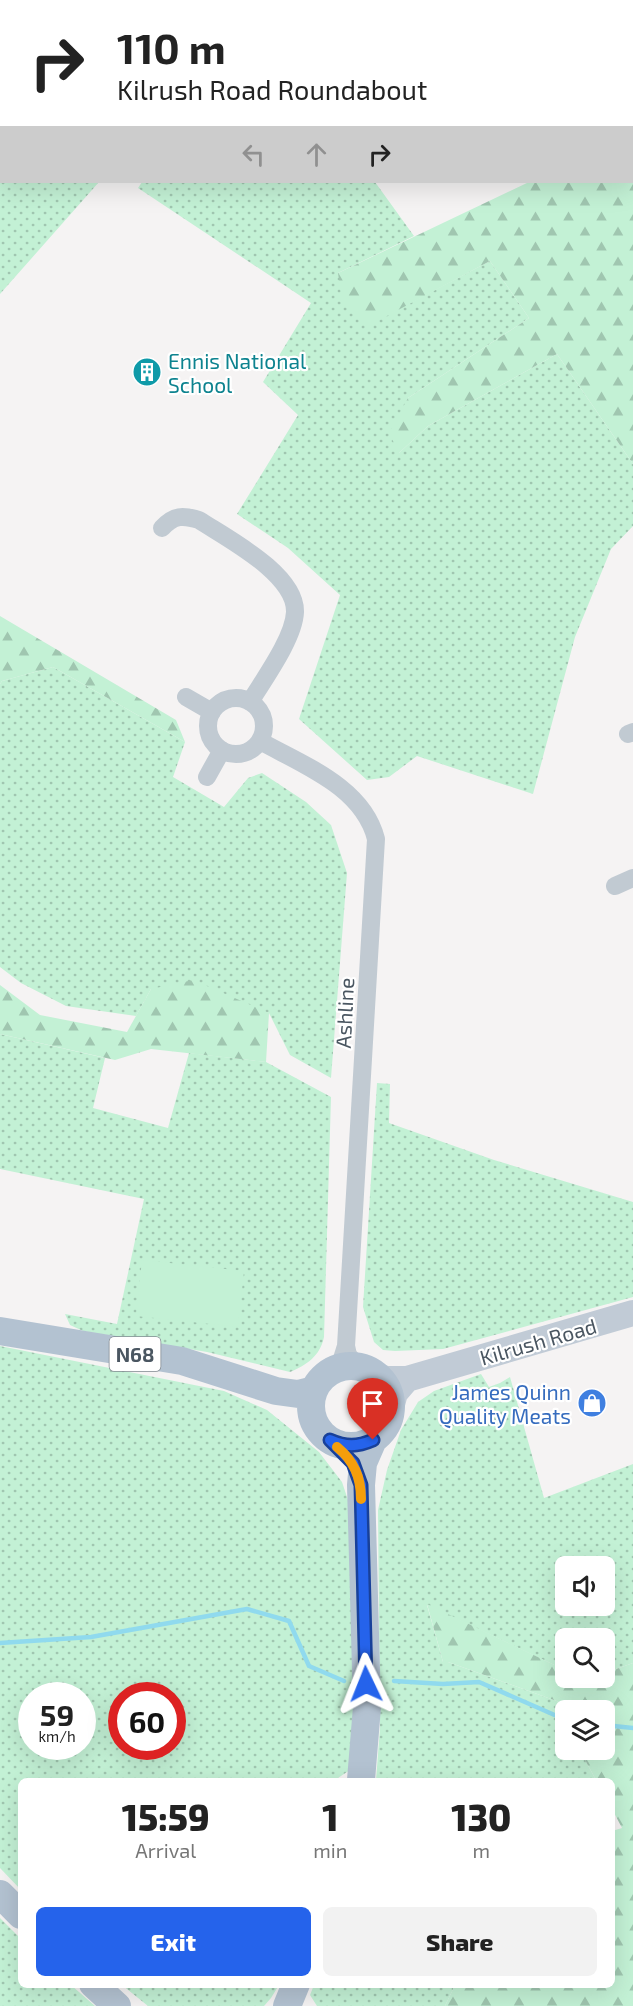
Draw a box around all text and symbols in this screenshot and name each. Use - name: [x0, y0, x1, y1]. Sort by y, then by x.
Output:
- text: 110 m: [117, 22, 226, 72]
- icon: right: [18, 24, 96, 102]
- text: Kilrush Road Roundabout: [117, 73, 427, 105]
- icon: left: [237, 138, 270, 171]
- icon: ahead: [300, 138, 333, 171]
- icon: right: [363, 138, 396, 171]
- place label: Ennis National School: [168, 348, 307, 397]
- building icon: Ennis National School: [131, 356, 163, 388]
- street label: Ashline: [330, 977, 358, 1049]
- street label: Kilrush Road: [477, 1312, 599, 1370]
- road number: N68: [110, 1337, 160, 1371]
- pin: [347, 1378, 398, 1440]
- place label: James Quinn Quality Meats: [439, 1379, 571, 1429]
- icon: arrive: [356, 1387, 389, 1420]
- shop icon: James Quinn Quality Meats: [576, 1387, 608, 1419]
- map controls: [555, 1556, 615, 1760]
- button: sound: [555, 1556, 615, 1616]
- button: search: [555, 1628, 615, 1688]
- position arrow: [334, 1652, 398, 1716]
- speed limit sign: 60: [108, 1682, 186, 1760]
- text: 59: [40, 1696, 74, 1732]
- button: layers: [555, 1700, 615, 1760]
- text: km/h: [38, 1727, 76, 1745]
- text: 15:59: [122, 1795, 210, 1838]
- text: 1: [322, 1795, 339, 1838]
- text: 130: [451, 1795, 511, 1838]
- text: Arrival: [135, 1838, 196, 1862]
- text: min: [313, 1838, 347, 1862]
- text: m: [472, 1838, 490, 1862]
- button: Exit: [36, 1907, 311, 1976]
- button: Share: [323, 1907, 597, 1976]

